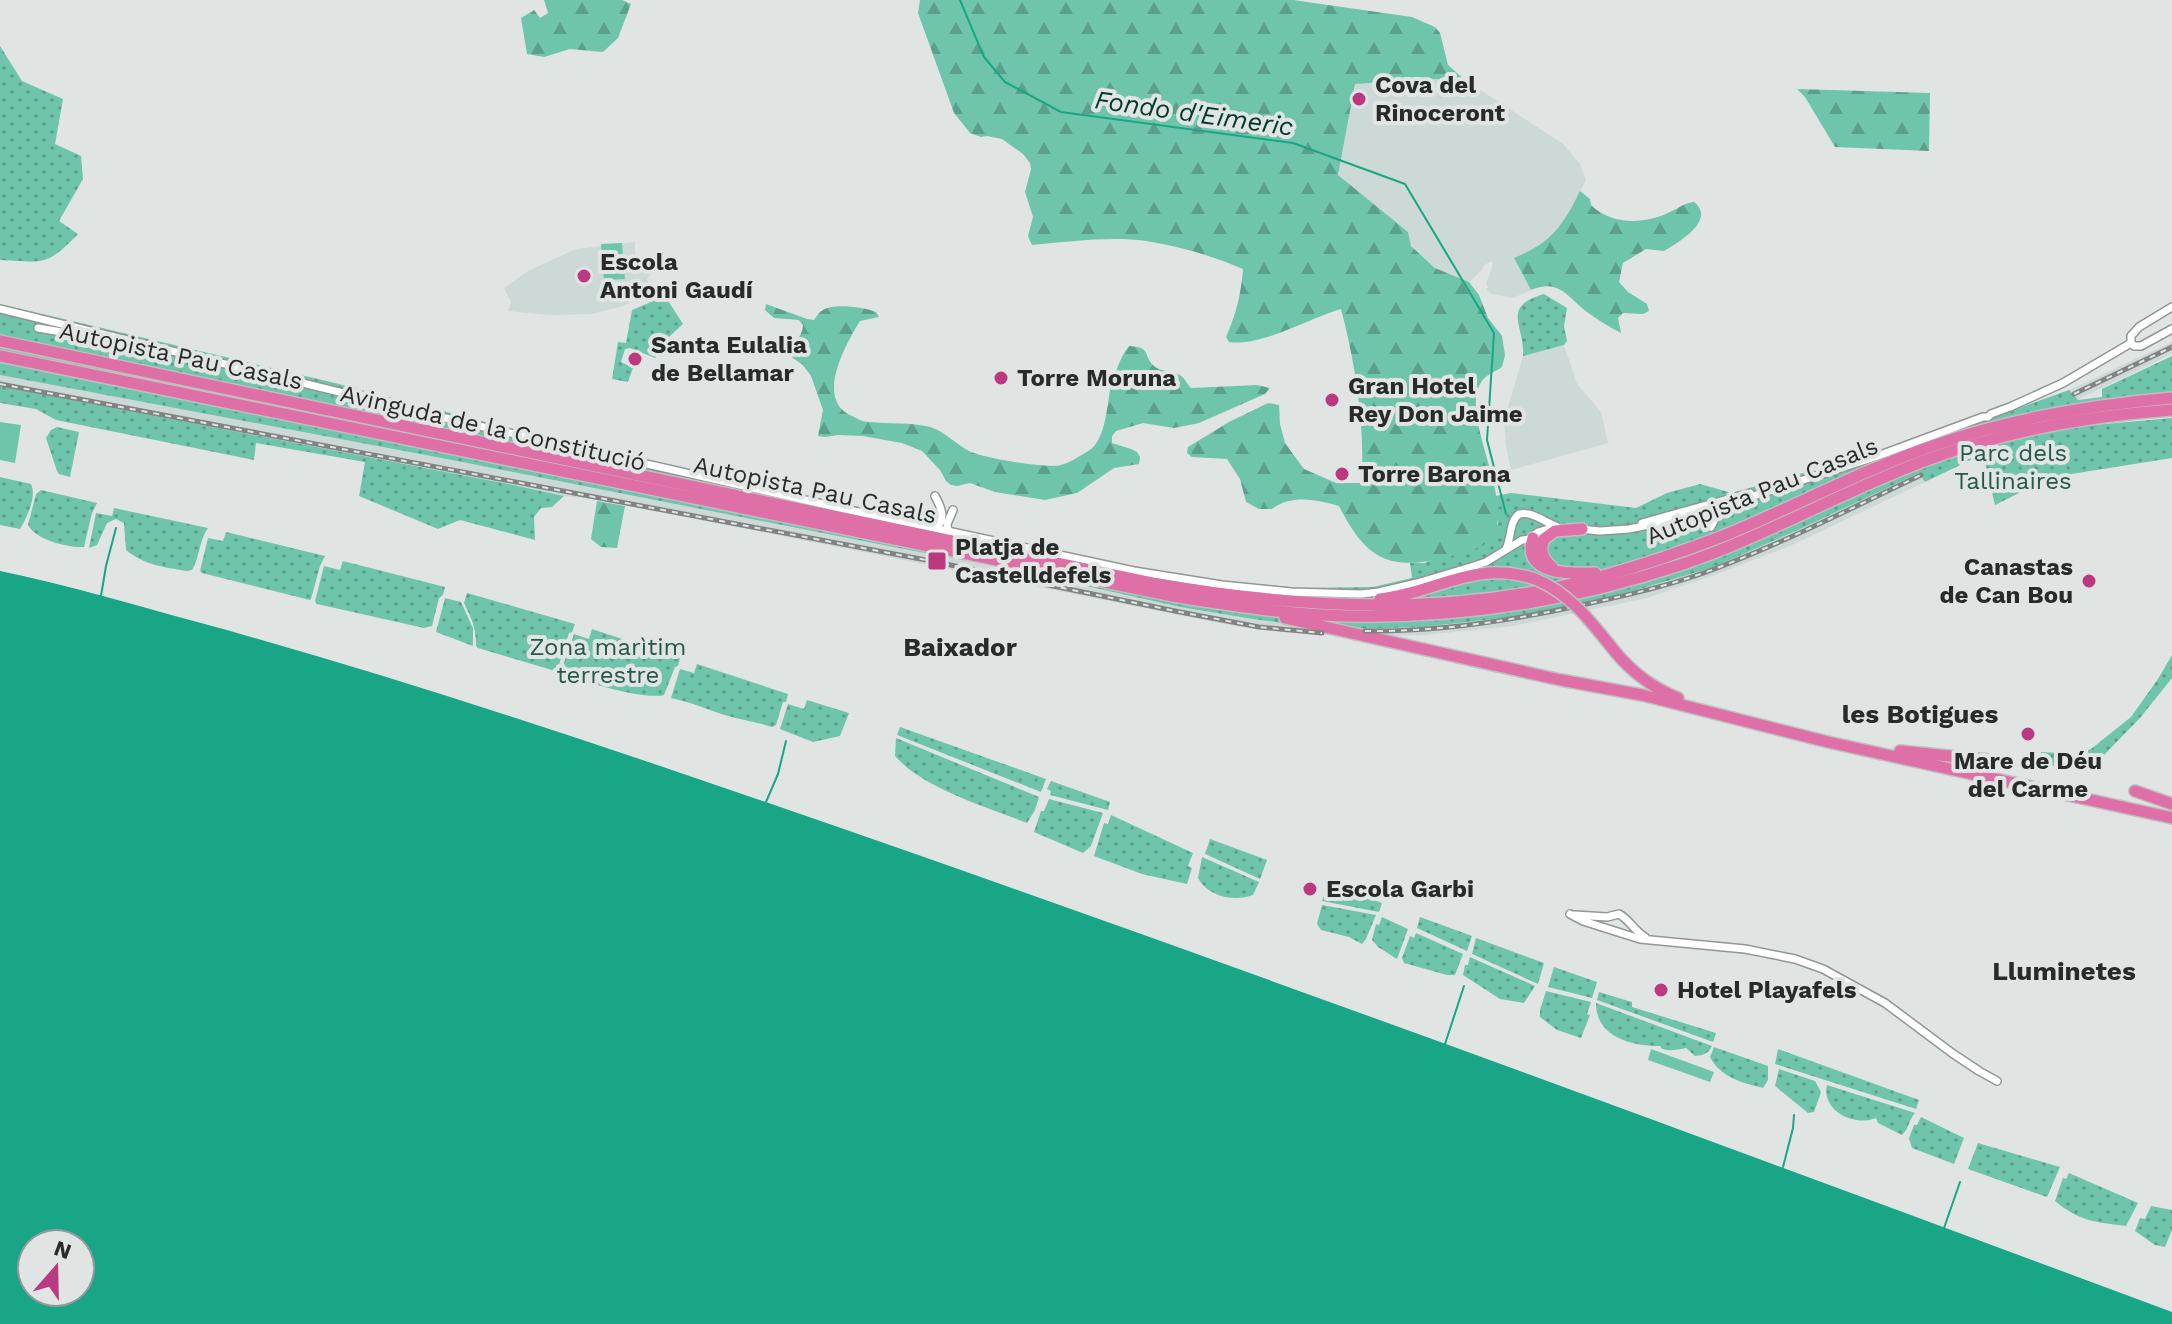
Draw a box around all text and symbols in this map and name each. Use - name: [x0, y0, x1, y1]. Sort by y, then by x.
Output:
- place label: Cova del Rinoceront: [1375, 71, 1506, 127]
- water label: Fondo d'Eimeric: [1093, 84, 1295, 142]
- marker: Cova del Rinoceront: [1350, 90, 1368, 108]
- place label: Escola Antoni Gaudí: [600, 248, 754, 304]
- marker: Escola Antoni Gaudí: [575, 267, 593, 285]
- street label: Autopista Pau Casals: [57, 317, 305, 395]
- place label: Santa Eulalia de Bellamar: [651, 331, 807, 387]
- marker: Santa Eulalia de Bellamar: [626, 350, 644, 368]
- place label: Torre Moruna: [1017, 364, 1176, 392]
- marker: Torre Moruna: [992, 369, 1010, 387]
- place label: Gran Hotel Rey Don Jaime: [1348, 372, 1523, 428]
- street label: Avinguda de la Constitució: [338, 379, 648, 477]
- marker: Gran Hotel Rey Don Jaime: [1323, 391, 1341, 409]
- street label: Autopista Pau Casals: [1642, 432, 1882, 550]
- park label: Parc dels Tallinaires: [1954, 439, 2072, 495]
- street label: Autopista Pau Casals: [691, 451, 939, 529]
- place label: Torre Barona: [1358, 460, 1511, 488]
- marker: Torre Barona: [1333, 465, 1351, 483]
- place label: Platja de Castelldefels: [955, 533, 1112, 589]
- marker: Platja de Castelldefels: [926, 550, 948, 572]
- place label: Canastas de Can Bou: [1940, 553, 2073, 609]
- marker: Canastas de Can Bou: [2080, 572, 2098, 590]
- district label: Baixador: [903, 632, 1018, 662]
- park label: Zona marìtim terrestre: [530, 633, 686, 689]
- district label: les Botigues: [1842, 699, 1998, 729]
- marker: Mare de Déu del Carme: [2019, 725, 2037, 743]
- place label: Mare de Déu del Carme: [1954, 747, 2102, 803]
- place label: Escola Garbi: [1326, 875, 1474, 903]
- marker: Escola Garbi: [1301, 880, 1319, 898]
- district label: Lluminetes: [1992, 956, 2136, 986]
- place label: Hotel Playafels: [1677, 976, 1857, 1004]
- marker: Hotel Playafels: [1652, 981, 1670, 999]
- north arrow: [16, 1228, 96, 1308]
- text: N: [51, 1235, 75, 1264]

